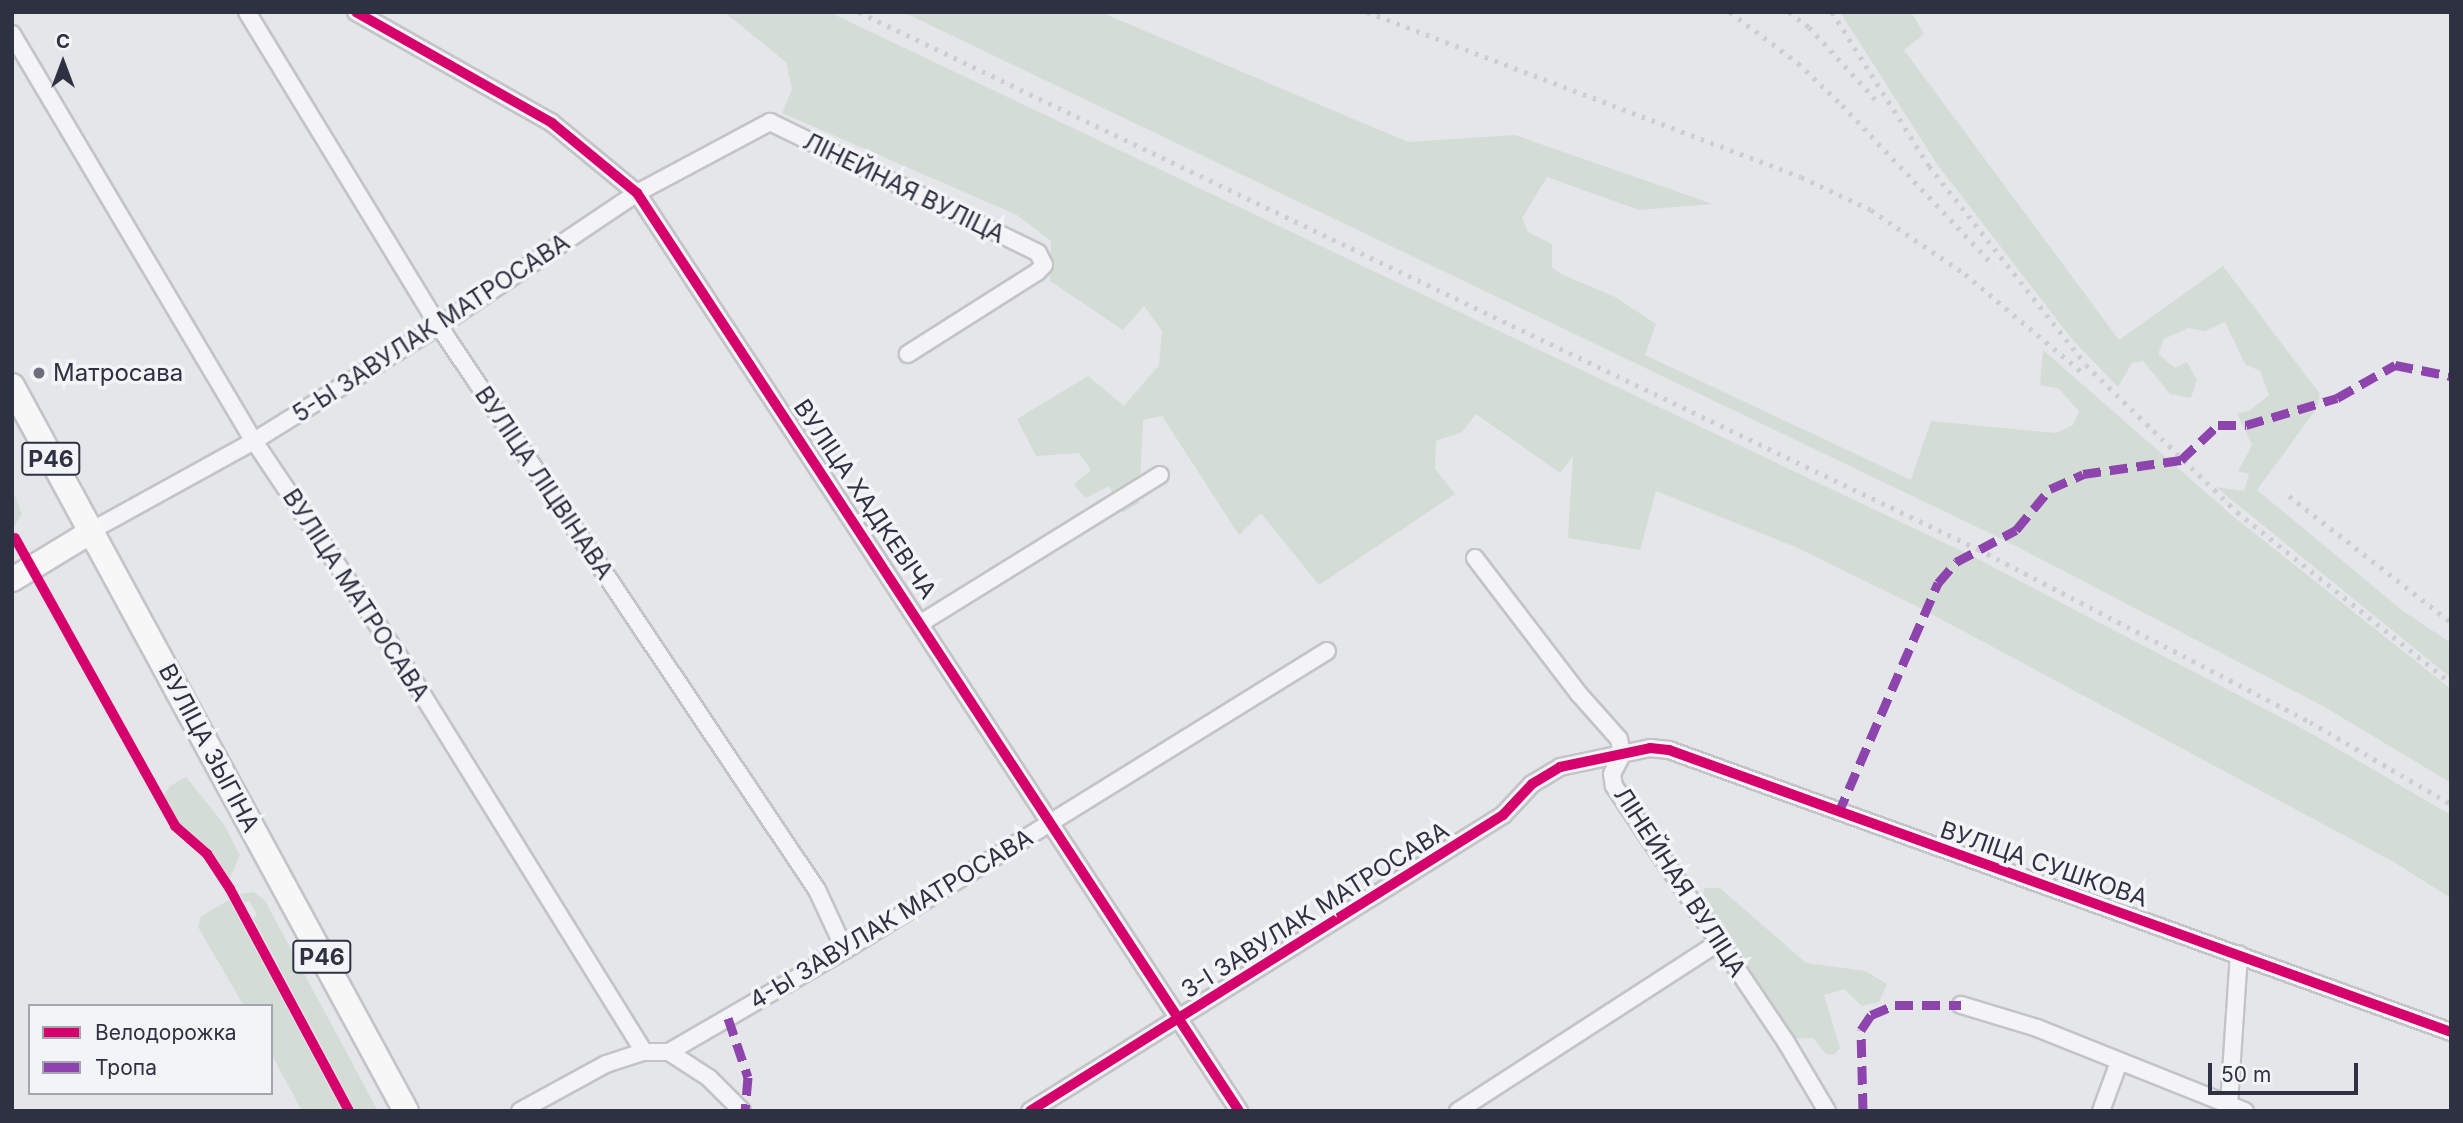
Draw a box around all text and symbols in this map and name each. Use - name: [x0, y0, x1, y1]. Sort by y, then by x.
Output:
- north arrow: [28, 28, 98, 98]
- text: С: [56, 30, 70, 53]
- street label: ЛІНЕЙНАЯ ВУЛІЦА: [799, 127, 1009, 249]
- street label: 5-Ы ЗАВУЛАК МАТРОСАВА: [287, 228, 575, 428]
- place label: Матросава: [53, 359, 183, 387]
- marker: Матросава: [31, 365, 47, 381]
- street label: ВУЛІЦА ЛІЦВІНАВА: [469, 381, 619, 585]
- street label: ВУЛІЦА ХАДКЕВІЧА: [788, 394, 942, 604]
- road number: Р46: [21, 440, 81, 478]
- street label: ВУЛІЦА МАТРОСАВА: [277, 484, 435, 706]
- street label: ВУЛІЦА ЗЫГІНА: [153, 659, 265, 837]
- street label: ЛІНЕЙНАЯ ВУЛІЦА: [1608, 782, 1752, 982]
- street label: ВУЛІЦА СУШКОВА: [1937, 815, 2151, 913]
- street label: 3-І ЗАВУЛАК МАТРОСАВА: [1176, 816, 1454, 1004]
- street label: 4-Ы ЗАВУЛАК МАТРОСАВА: [744, 823, 1038, 1015]
- road number: Р46: [292, 938, 352, 976]
- legend: [28, 1004, 273, 1095]
- text: Велодорожка: [95, 1020, 237, 1045]
- scale bar: [2211, 1050, 2362, 1094]
- text: Тропа: [95, 1055, 157, 1080]
- text: 50 m: [2221, 1062, 2271, 1087]

